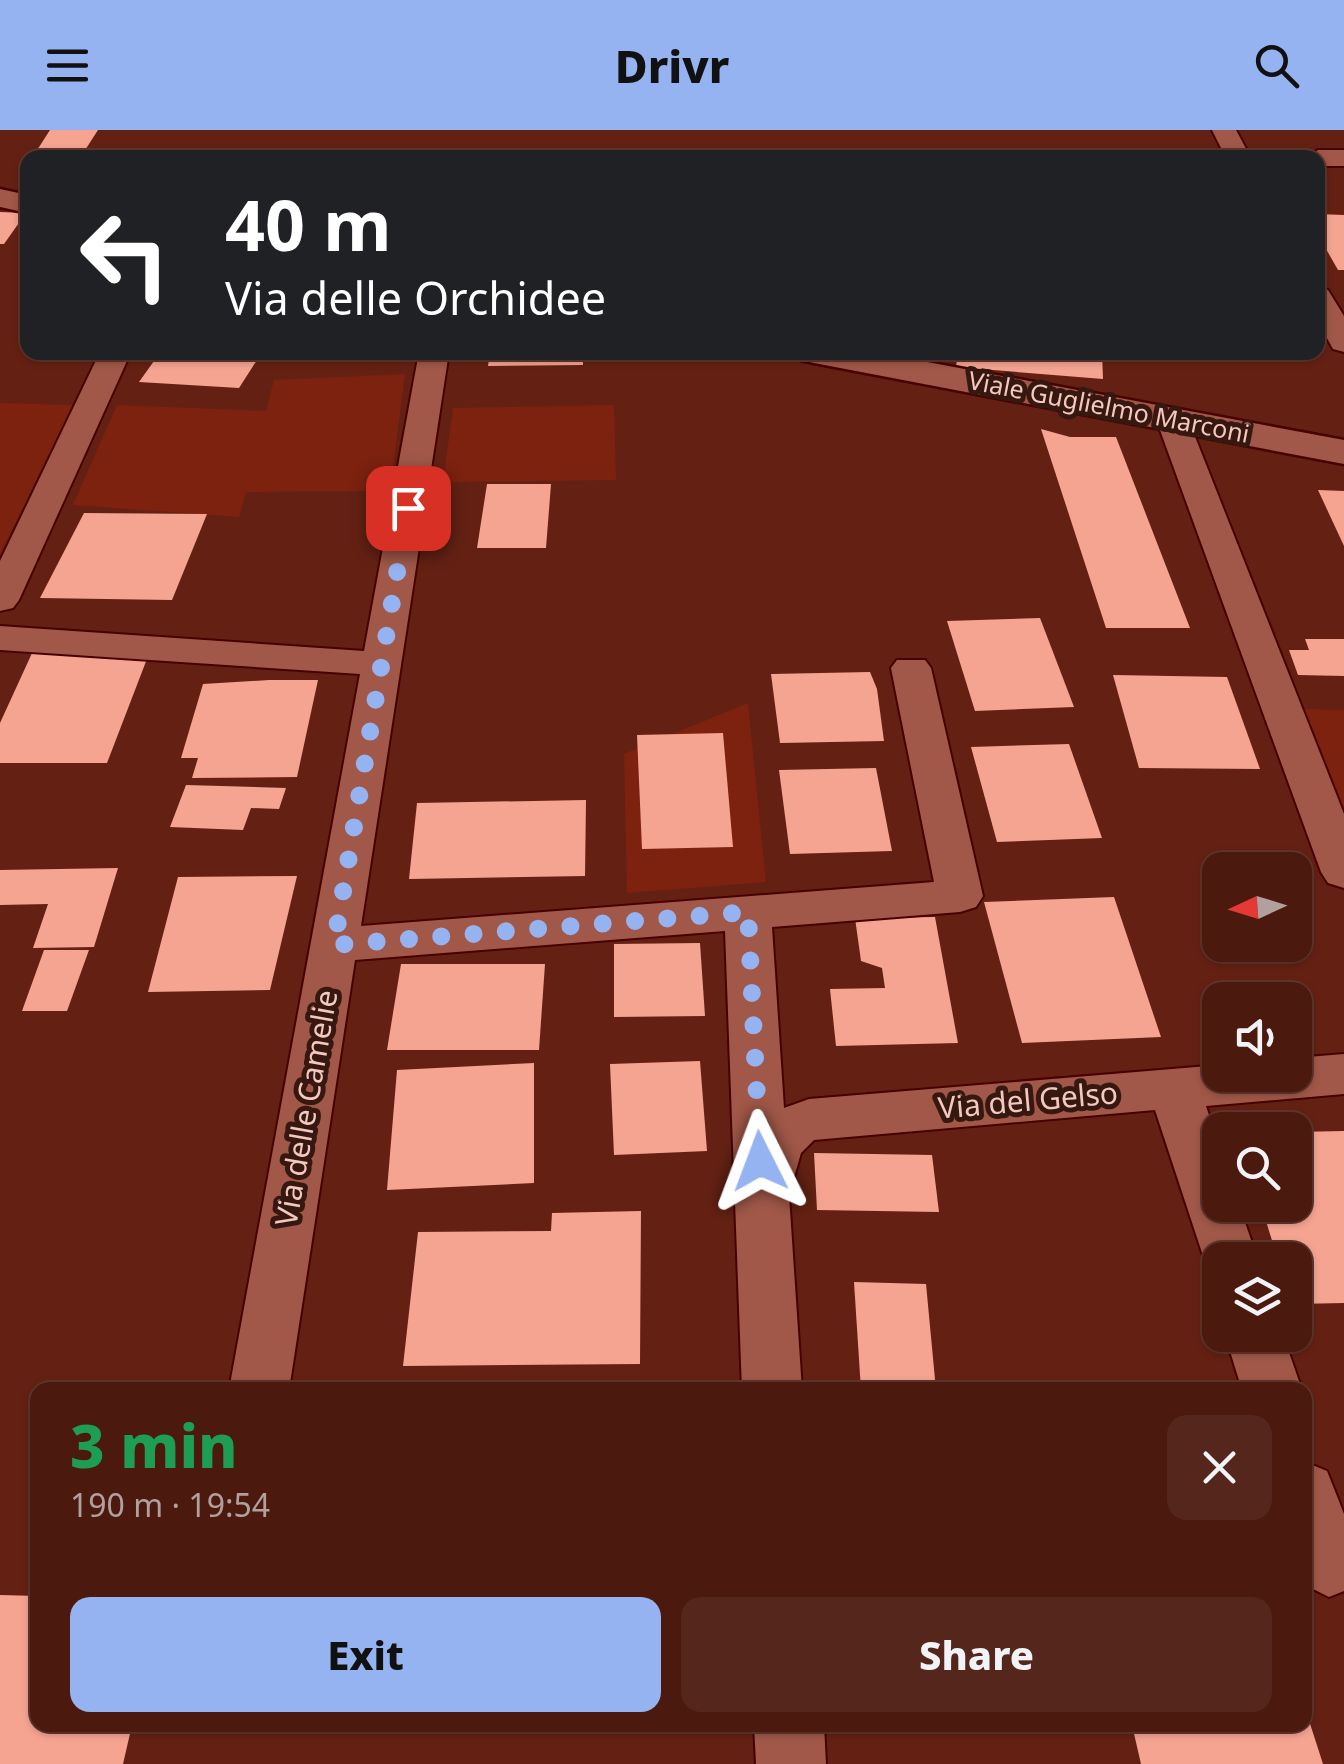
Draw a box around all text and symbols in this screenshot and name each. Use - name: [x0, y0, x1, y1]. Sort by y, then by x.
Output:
- text: Drivr: [615, 35, 729, 96]
- icon: menu: [40, 38, 95, 93]
- icon: search: [1249, 38, 1304, 93]
- text: 40 m: [225, 176, 392, 272]
- icon: left: [60, 190, 190, 320]
- text: Via delle Orchidee: [225, 267, 606, 328]
- street label: Viale Guglielmo Marconi: [966, 362, 1253, 450]
- pin: [366, 466, 451, 551]
- icon: arrive: [381, 481, 436, 536]
- north arrow: [1202, 852, 1312, 962]
- map controls: [1202, 852, 1312, 1352]
- button: sound: [1202, 982, 1312, 1092]
- street label: Via delle Camelie: [265, 986, 346, 1229]
- street label: Via del Gelso: [936, 1071, 1119, 1128]
- position arrow: [708, 1109, 812, 1213]
- button: search: [1202, 1112, 1312, 1222]
- button: layers: [1202, 1242, 1312, 1352]
- text: 3 min: [70, 1404, 238, 1486]
- button: close: [1167, 1415, 1272, 1520]
- text: 190 m · 19:54: [70, 1483, 270, 1526]
- button: Exit: [70, 1597, 661, 1712]
- button: Share: [681, 1597, 1272, 1712]

